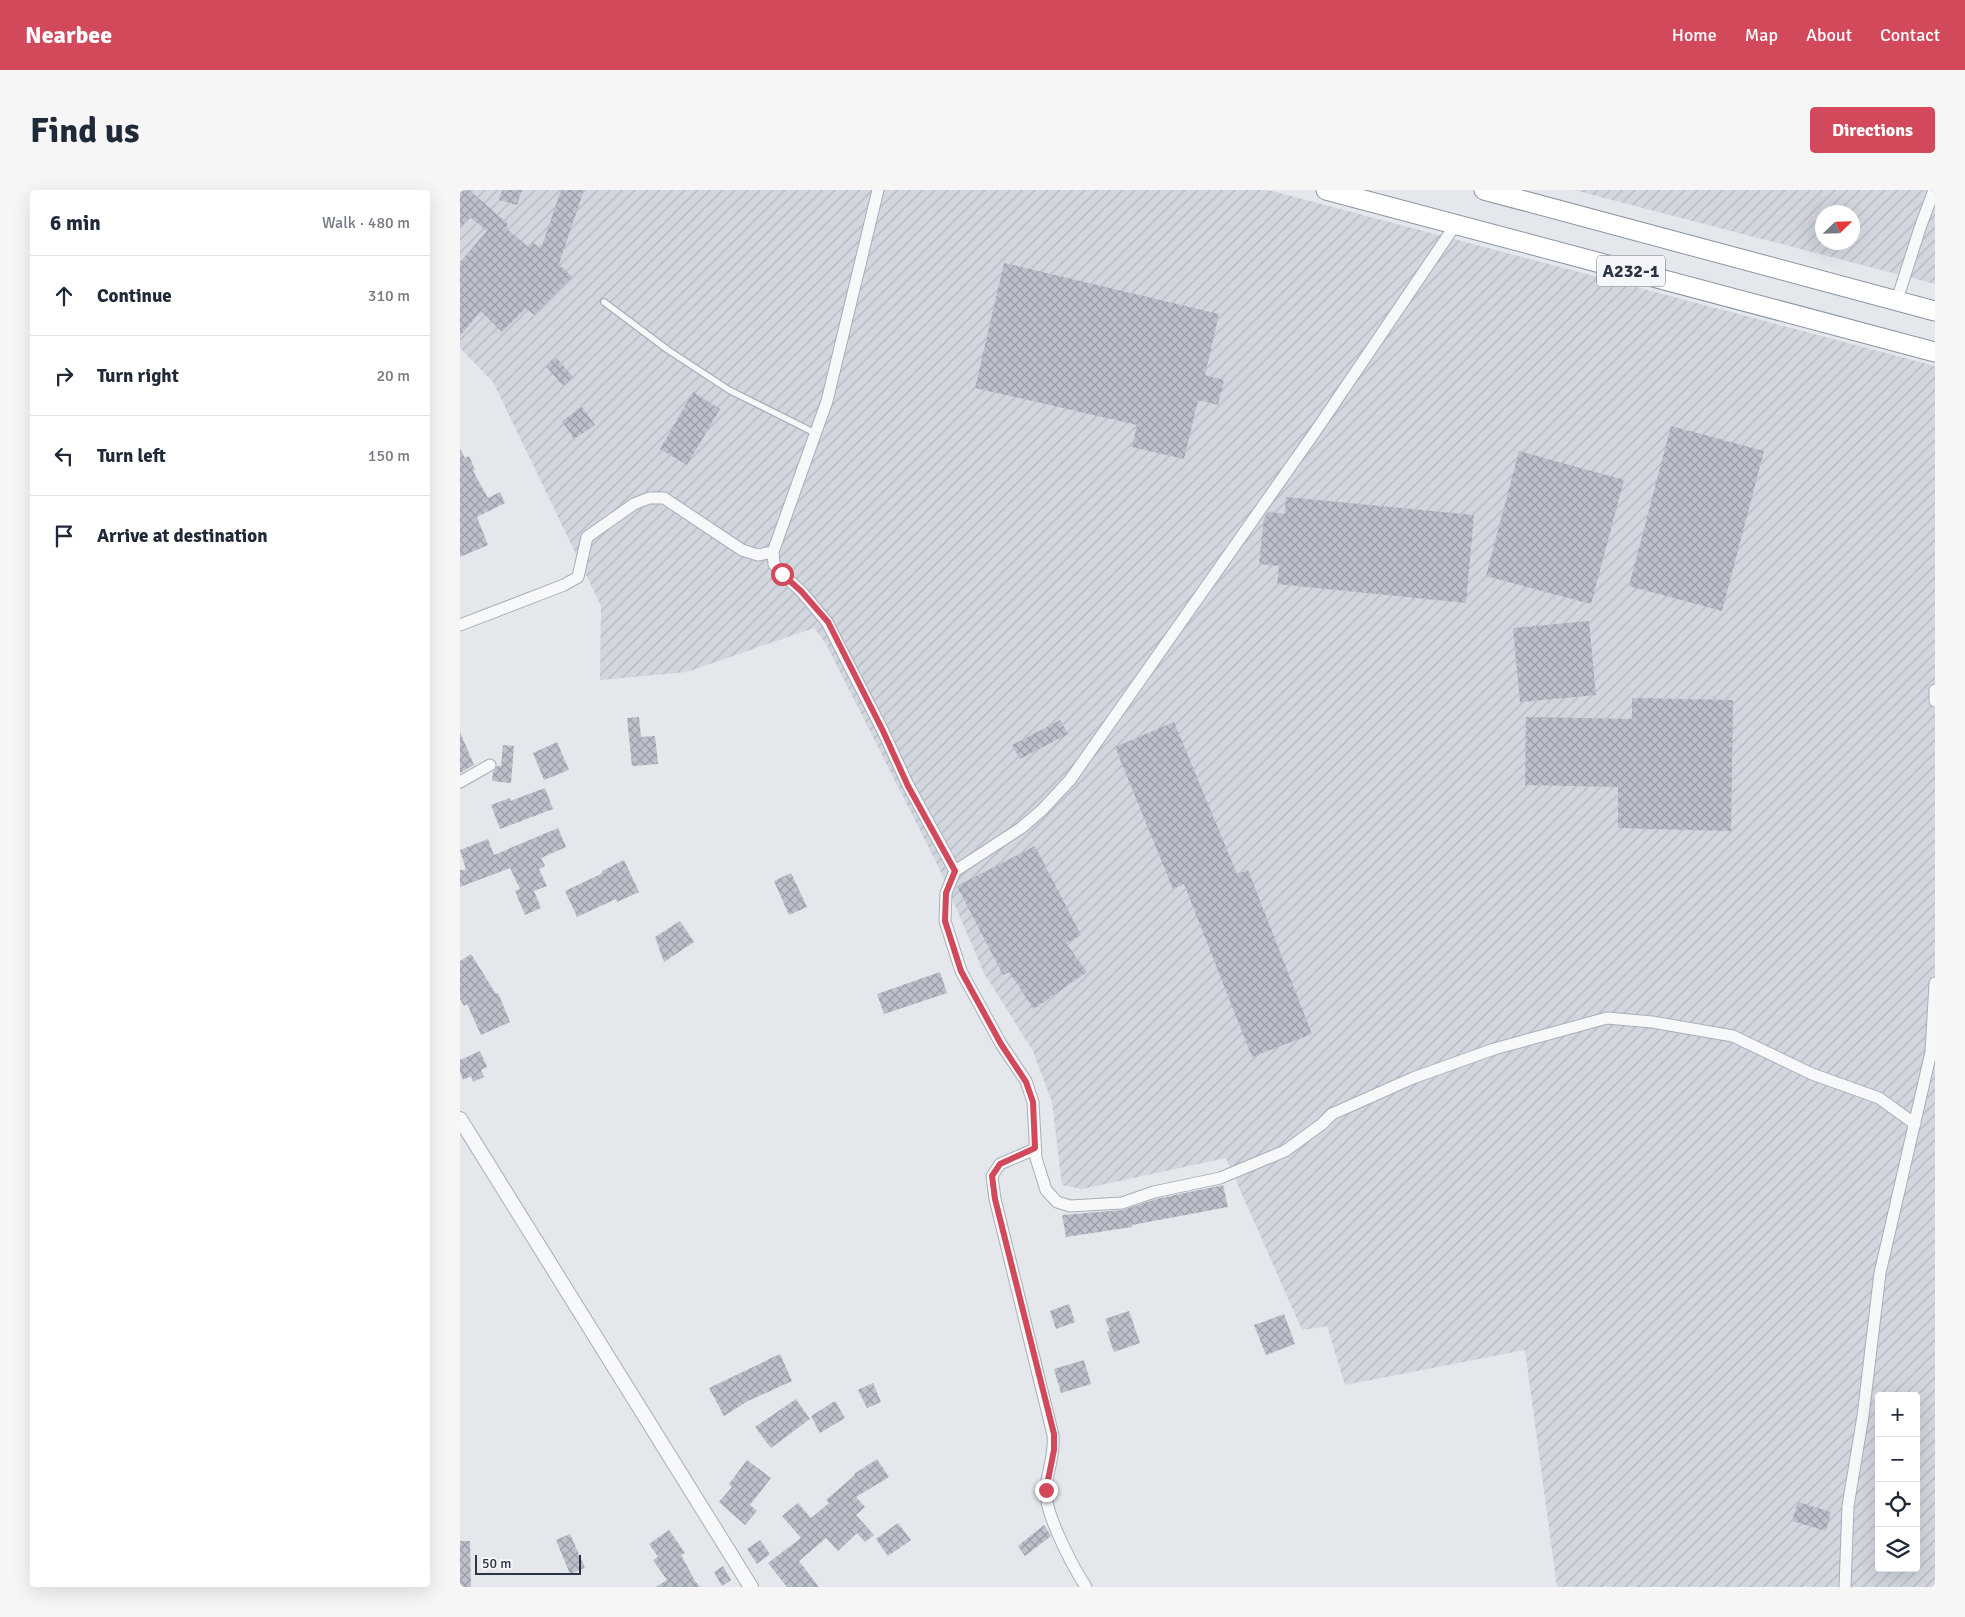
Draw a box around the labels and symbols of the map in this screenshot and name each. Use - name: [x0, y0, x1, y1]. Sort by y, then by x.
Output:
- north arrow: [1815, 205, 1860, 250]
- road number: A232-1: [1597, 256, 1665, 286]
- route start: [771, 563, 794, 586]
- route end: [1035, 1479, 1058, 1502]
- scale bar: [475, 1552, 581, 1575]

